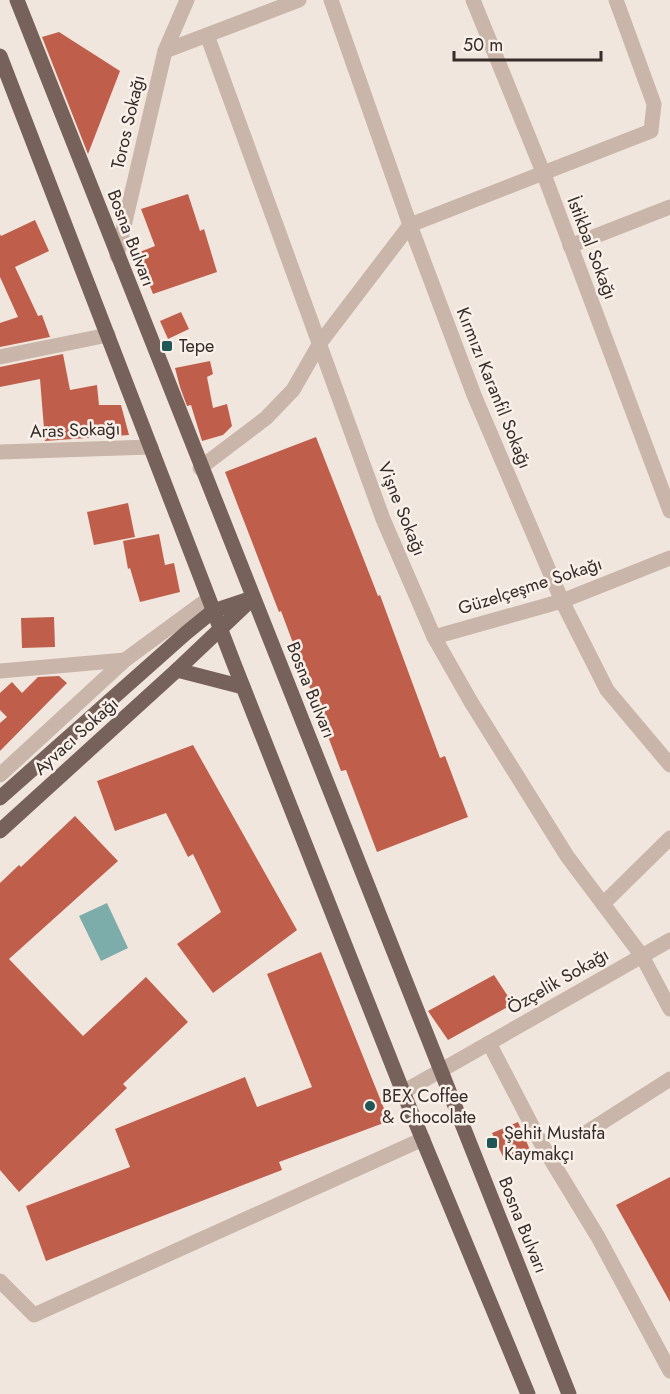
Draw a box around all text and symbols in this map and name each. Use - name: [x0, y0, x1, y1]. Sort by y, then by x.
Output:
- scale bar: [454, 24, 601, 62]
- text: 50 m: [463, 32, 503, 58]
- street label: Toros Sokağı: [105, 72, 151, 172]
- street label: Bosna Bulvarı: [101, 186, 161, 290]
- street label: İstikbal Sokağı: [560, 193, 624, 303]
- street label: Kırmızı Karanfil Sokağı: [450, 303, 538, 473]
- place label: Tepe: [179, 333, 214, 359]
- marker: Tepe: [160, 339, 174, 353]
- street label: Aras Sokağı: [29, 415, 121, 445]
- street label: Vişne Sokağı: [371, 458, 433, 560]
- street label: Güzelçeşme Sokağı: [455, 550, 605, 622]
- street label: Bosna Bulvarı: [280, 638, 342, 742]
- street label: Ayvacı Sokağı: [28, 691, 124, 781]
- street label: Özçelik Sokağı: [502, 941, 614, 1021]
- place label: BEX Coffee & Chocolate: [382, 1083, 476, 1130]
- marker: BEX Coffee & Chocolate: [363, 1099, 377, 1113]
- place label: Şehit Mustafa Kaymakçı: [504, 1120, 605, 1167]
- marker: Şehit Mustafa Kaymakçı: [485, 1136, 499, 1150]
- street label: Bosna Bulvarı: [492, 1173, 554, 1277]

